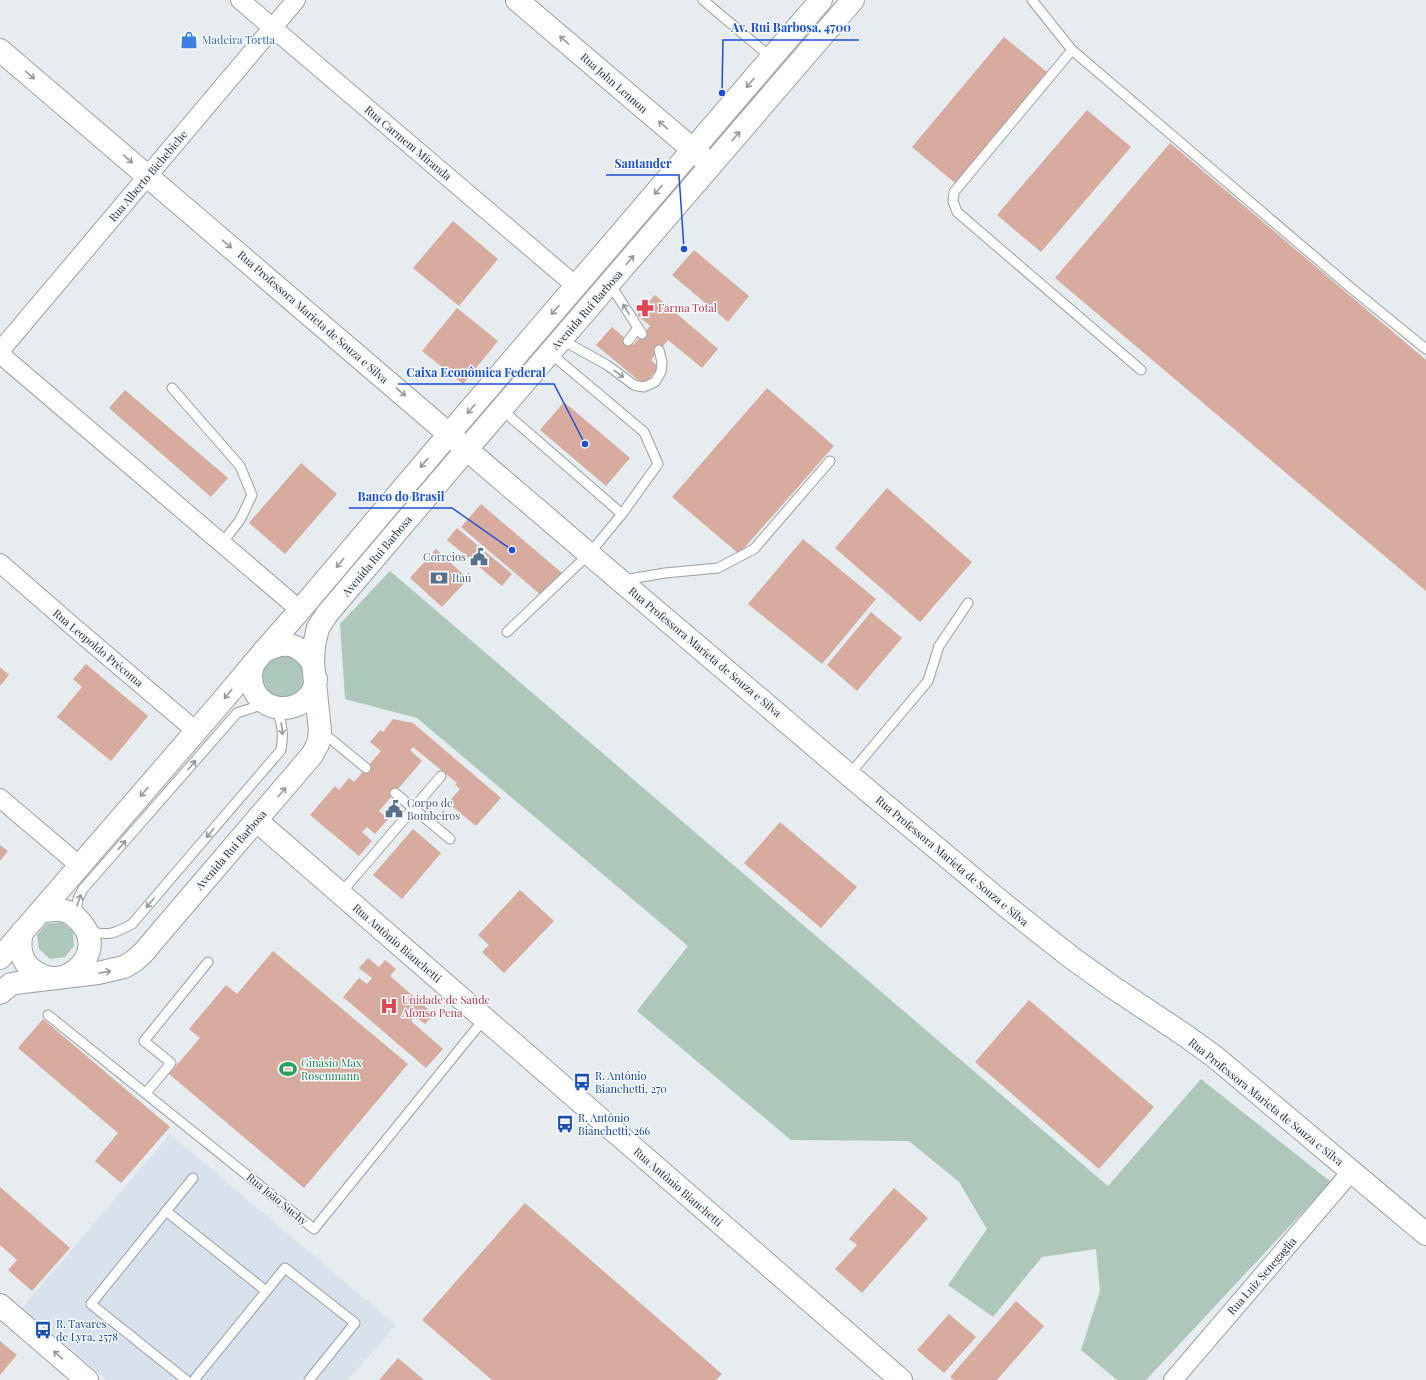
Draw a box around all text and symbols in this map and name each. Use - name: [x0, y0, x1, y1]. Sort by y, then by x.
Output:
- callout: Av. Rui Barbosa, 4700: [723, 16, 859, 40]
- text: Av. Rui Barbosa, 4700: [730, 19, 851, 35]
- shop icon: Madeira Tortta: [179, 30, 199, 50]
- place label: Madeira Tortta: [202, 32, 276, 47]
- one-way arrow: [559, 36, 570, 45]
- street label: Rua John Lennon: [578, 49, 651, 116]
- one-way arrow: [24, 70, 35, 79]
- one-way arrow: [746, 77, 755, 88]
- street label: Rua Carmem Miranda: [362, 102, 455, 184]
- one-way arrow: [658, 120, 668, 129]
- street label: Rua Alberto Bichebiche: [105, 127, 191, 224]
- one-way arrow: [731, 131, 740, 141]
- callout: Santander: [606, 151, 679, 175]
- one-way arrow: [123, 155, 134, 164]
- text: Santander: [614, 155, 672, 171]
- one-way arrow: [654, 185, 663, 195]
- one-way arrow: [222, 239, 233, 248]
- street label: Rua Professora Marieta de Souza e Silva: [235, 247, 392, 387]
- one-way arrow: [625, 255, 634, 266]
- street label: Avenida Rui Barbosa: [547, 266, 626, 354]
- pharmacy icon: Farma Total: [635, 298, 655, 318]
- place label: Farma Total: [658, 300, 717, 315]
- one-way arrow: [621, 304, 630, 315]
- one-way arrow: [551, 305, 560, 315]
- callout: Caixa Econômica Federal: [398, 360, 554, 384]
- text: Caixa Econômica Federal: [406, 364, 546, 380]
- one-way arrow: [614, 370, 625, 378]
- one-way arrow: [395, 387, 406, 396]
- one-way arrow: [466, 403, 475, 414]
- one-way arrow: [420, 458, 429, 469]
- callout: Banco do Brasil: [349, 484, 452, 508]
- text: Banco do Brasil: [358, 488, 445, 504]
- street label: Avenida Rui Barbosa: [338, 512, 415, 600]
- public building icon: Correios: [469, 547, 489, 567]
- place label: Correios: [423, 549, 466, 564]
- one-way arrow: [336, 557, 345, 568]
- bank icon: Itaú: [429, 568, 449, 588]
- place label: Itaú: [452, 570, 472, 585]
- street label: Rua Professora Marieta de Souza e Silva: [626, 583, 785, 720]
- street label: Rua Leopoldo Précoma: [50, 605, 147, 690]
- one-way arrow: [224, 688, 233, 699]
- one-way arrow: [279, 722, 286, 735]
- one-way arrow: [187, 760, 196, 770]
- one-way arrow: [139, 787, 148, 797]
- one-way arrow: [277, 787, 286, 797]
- street label: Rua Professora Marieta de Souza e Silva: [873, 792, 1032, 929]
- place label: Corpo de Bombeiros: [407, 795, 460, 823]
- public building icon: Corpo de Bombeiros: [384, 799, 404, 819]
- street label: Avenida Rui Barbosa: [191, 806, 270, 894]
- one-way arrow: [205, 828, 214, 838]
- one-way arrow: [117, 840, 126, 850]
- one-way arrow: [76, 893, 83, 906]
- one-way arrow: [145, 897, 154, 908]
- street label: Rua Antônio Bianchetti: [350, 900, 445, 985]
- one-way arrow: [98, 967, 111, 975]
- place label: Unidade de Saúde Afonso Pena: [401, 992, 491, 1020]
- hospital icon: Unidade de Saúde Afonso Pena: [379, 996, 399, 1016]
- street label: Rua Professora Marieta de Souza e Silva: [1186, 1034, 1347, 1169]
- place label: Ginásio Max Rosenmann: [301, 1055, 362, 1083]
- sports icon: Ginásio Max Rosenmann: [278, 1059, 298, 1079]
- place label: R. Antônio Bianchetti, 270: [595, 1068, 667, 1096]
- bus stop icon: R. Antônio Bianchetti, 270: [572, 1072, 592, 1092]
- place label: R. Antônio Bianchetti, 266: [578, 1110, 651, 1138]
- bus stop icon: R. Antônio Bianchetti, 266: [555, 1114, 575, 1134]
- street label: Rua Antônio Bianchetti: [631, 1144, 726, 1229]
- street label: Rua João Suchy: [244, 1169, 311, 1228]
- street label: Rua Luiz Senegaglia: [1224, 1233, 1300, 1318]
- place label: R. Tavares de Lyra, 2578: [56, 1316, 118, 1344]
- bus stop icon: R. Tavares de Lyra, 2578: [33, 1320, 53, 1340]
- one-way arrow: [52, 1350, 63, 1359]

